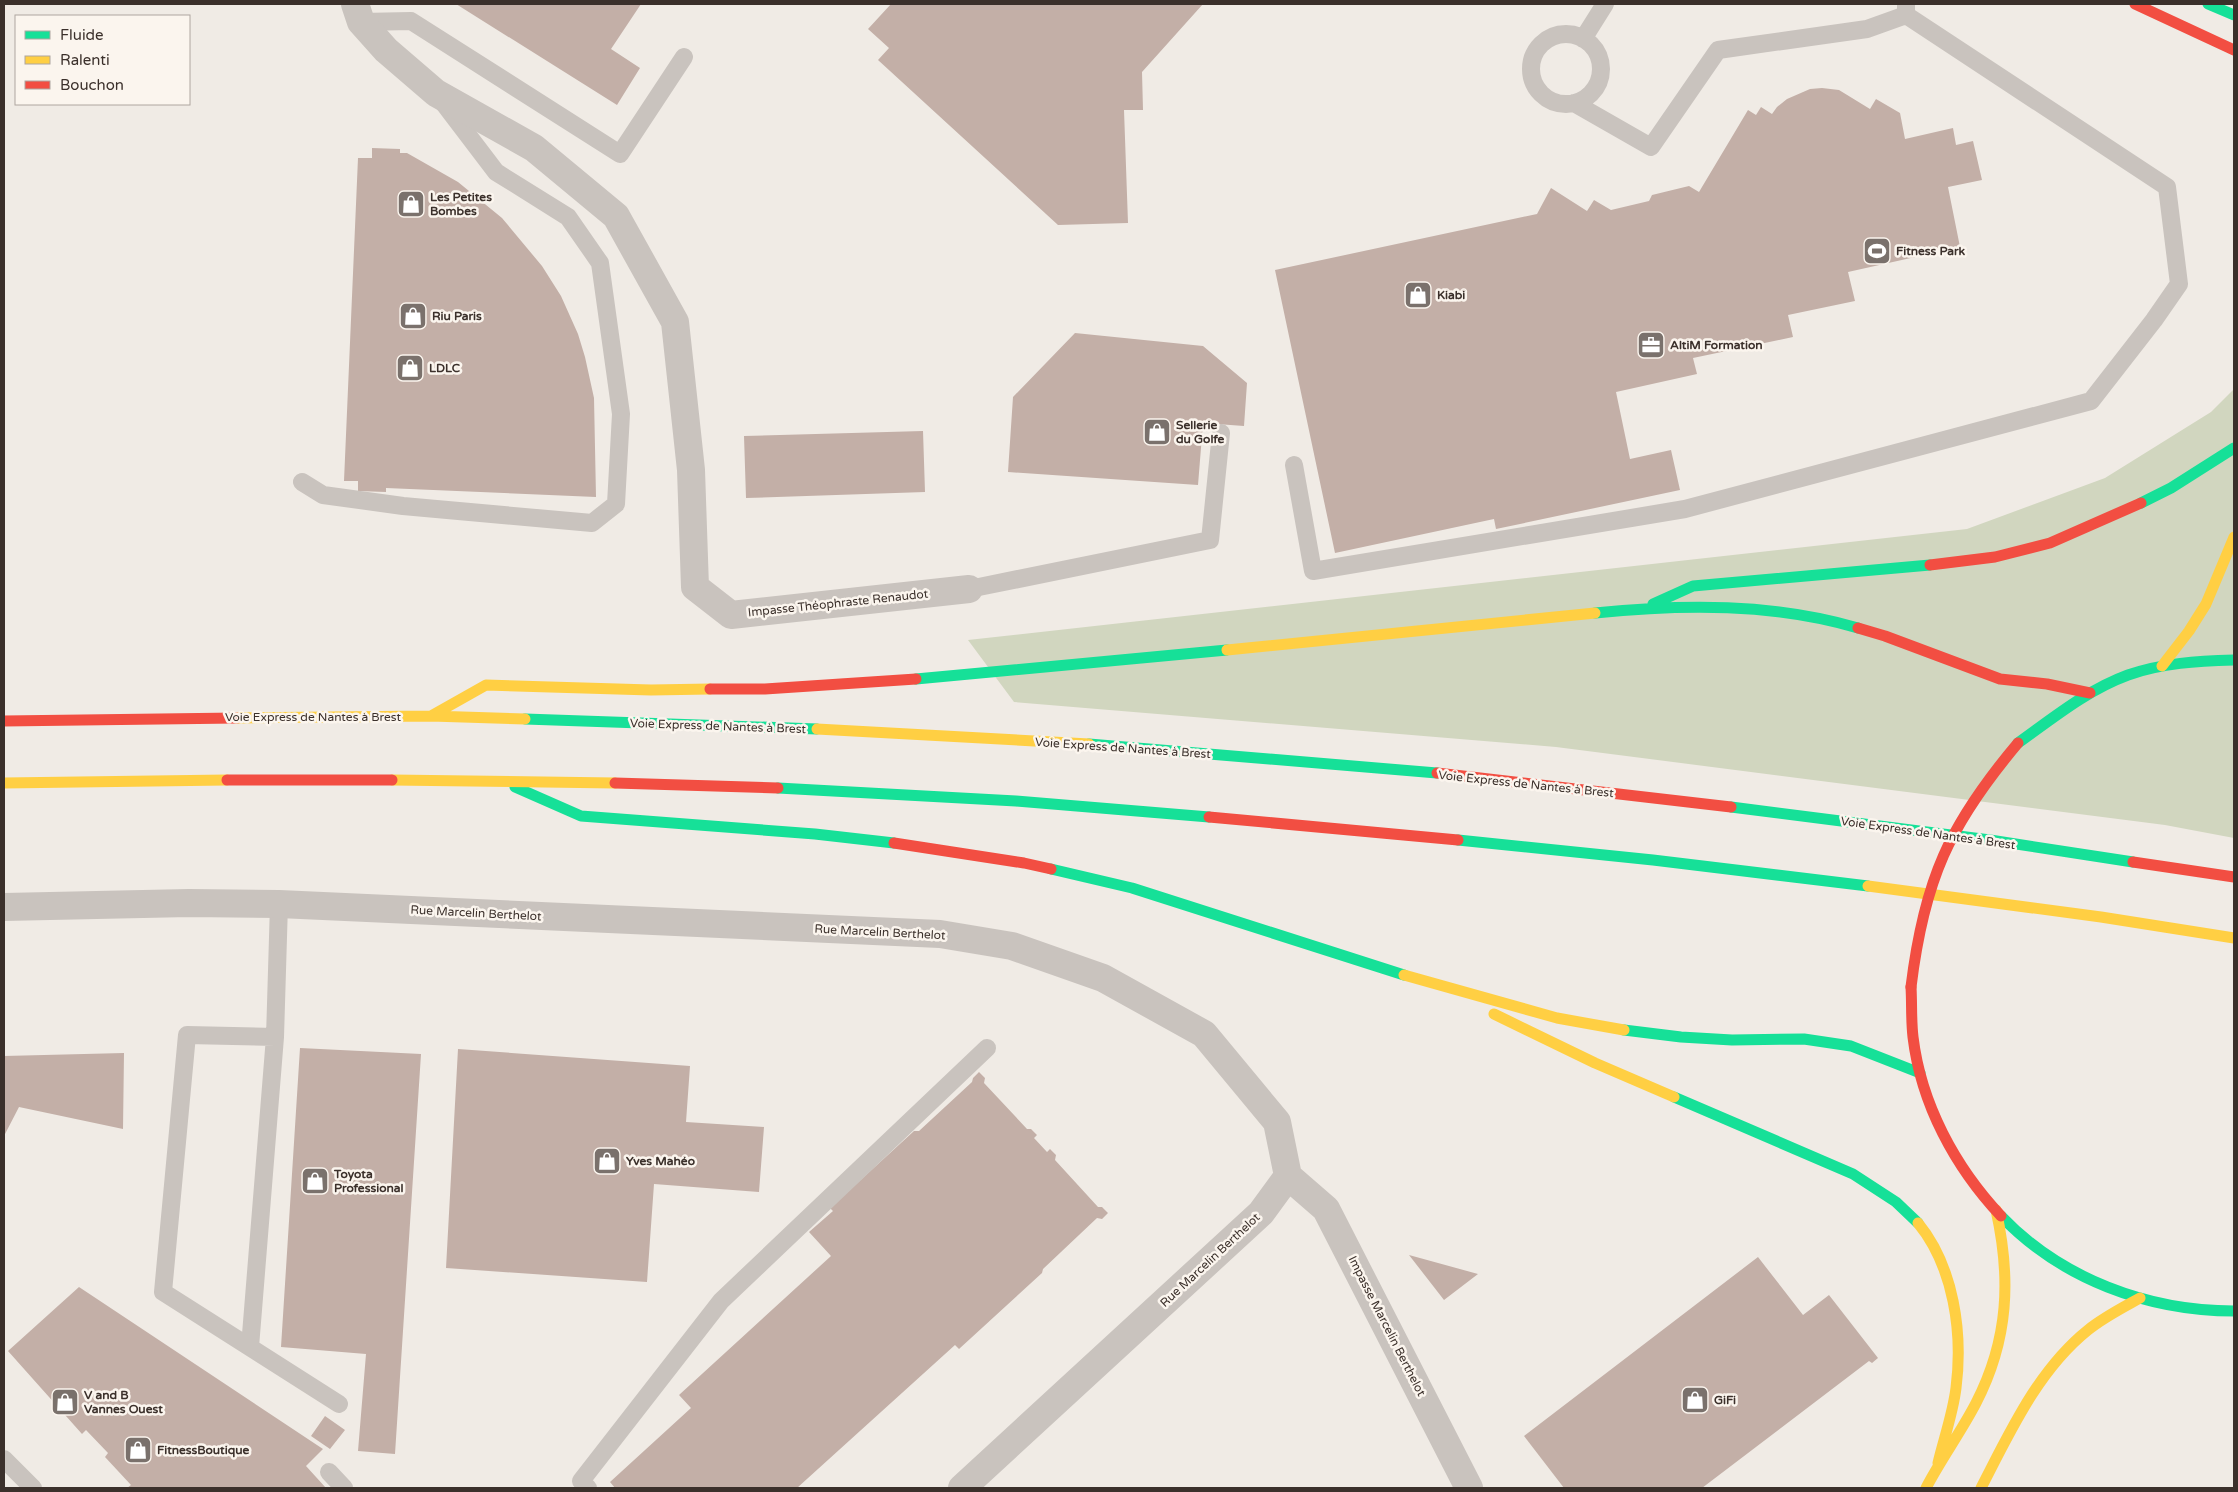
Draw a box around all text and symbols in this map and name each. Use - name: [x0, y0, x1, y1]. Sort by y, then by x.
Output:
- legend: [15, 15, 190, 105]
- text: Fluide: [60, 26, 104, 44]
- text: Ralenti: [60, 51, 110, 69]
- text: Bouchon: [60, 76, 124, 94]
- shop icon: Les Petites Bombes: [396, 189, 426, 219]
- place label: Les Petites Bombes: [430, 190, 492, 218]
- sports icon: Fitness Park: [1862, 236, 1892, 266]
- place label: Fitness Park: [1896, 244, 1966, 258]
- shop icon: Kiabi: [1403, 280, 1433, 310]
- place label: Kiabi: [1437, 288, 1465, 302]
- shop icon: Riu Paris: [398, 301, 428, 331]
- place label: Riu Paris: [432, 309, 482, 323]
- office icon: AltiM Formation: [1636, 330, 1666, 360]
- place label: AltiM Formation: [1670, 338, 1763, 352]
- shop icon: LDLC: [395, 353, 425, 383]
- place label: LDLC: [429, 361, 461, 375]
- shop icon: Sellerie du Golfe: [1142, 417, 1172, 447]
- place label: Sellerie du Golfe: [1176, 418, 1225, 446]
- street label: Impasse Théophraste Renaudot: [747, 587, 929, 619]
- street label: Voie Express de Nantes à Brest: [225, 710, 402, 724]
- street label: Voie Express de Nantes à Brest: [630, 716, 807, 736]
- street label: Voie Express de Nantes à Brest: [1035, 735, 1212, 761]
- street label: Voie Express de Nantes à Brest: [1438, 768, 1615, 800]
- street label: Voie Express de Nantes à Brest: [1840, 814, 2017, 852]
- street label: Rue Marcelin Berthelot: [410, 903, 542, 923]
- street label: Rue Marcelin Berthelot: [814, 922, 946, 942]
- shop icon: Yves Mahéo: [592, 1146, 622, 1176]
- place label: Yves Mahéo: [626, 1154, 695, 1168]
- shop icon: Toyota Professional: [300, 1166, 330, 1196]
- place label: Toyota Professional: [333, 1167, 404, 1195]
- street label: Rue Marcelin Berthelot: [1157, 1210, 1263, 1310]
- street label: Impasse Marcelin Berthelot: [1345, 1254, 1429, 1399]
- shop icon: GiFi: [1680, 1385, 1710, 1415]
- shop icon: V and B Vannes Ouest: [50, 1387, 80, 1417]
- place label: V and B Vannes Ouest: [84, 1388, 163, 1416]
- place label: GiFi: [1714, 1393, 1736, 1407]
- shop icon: FitnessBoutique: [123, 1435, 153, 1465]
- place label: FitnessBoutique: [157, 1443, 250, 1458]

